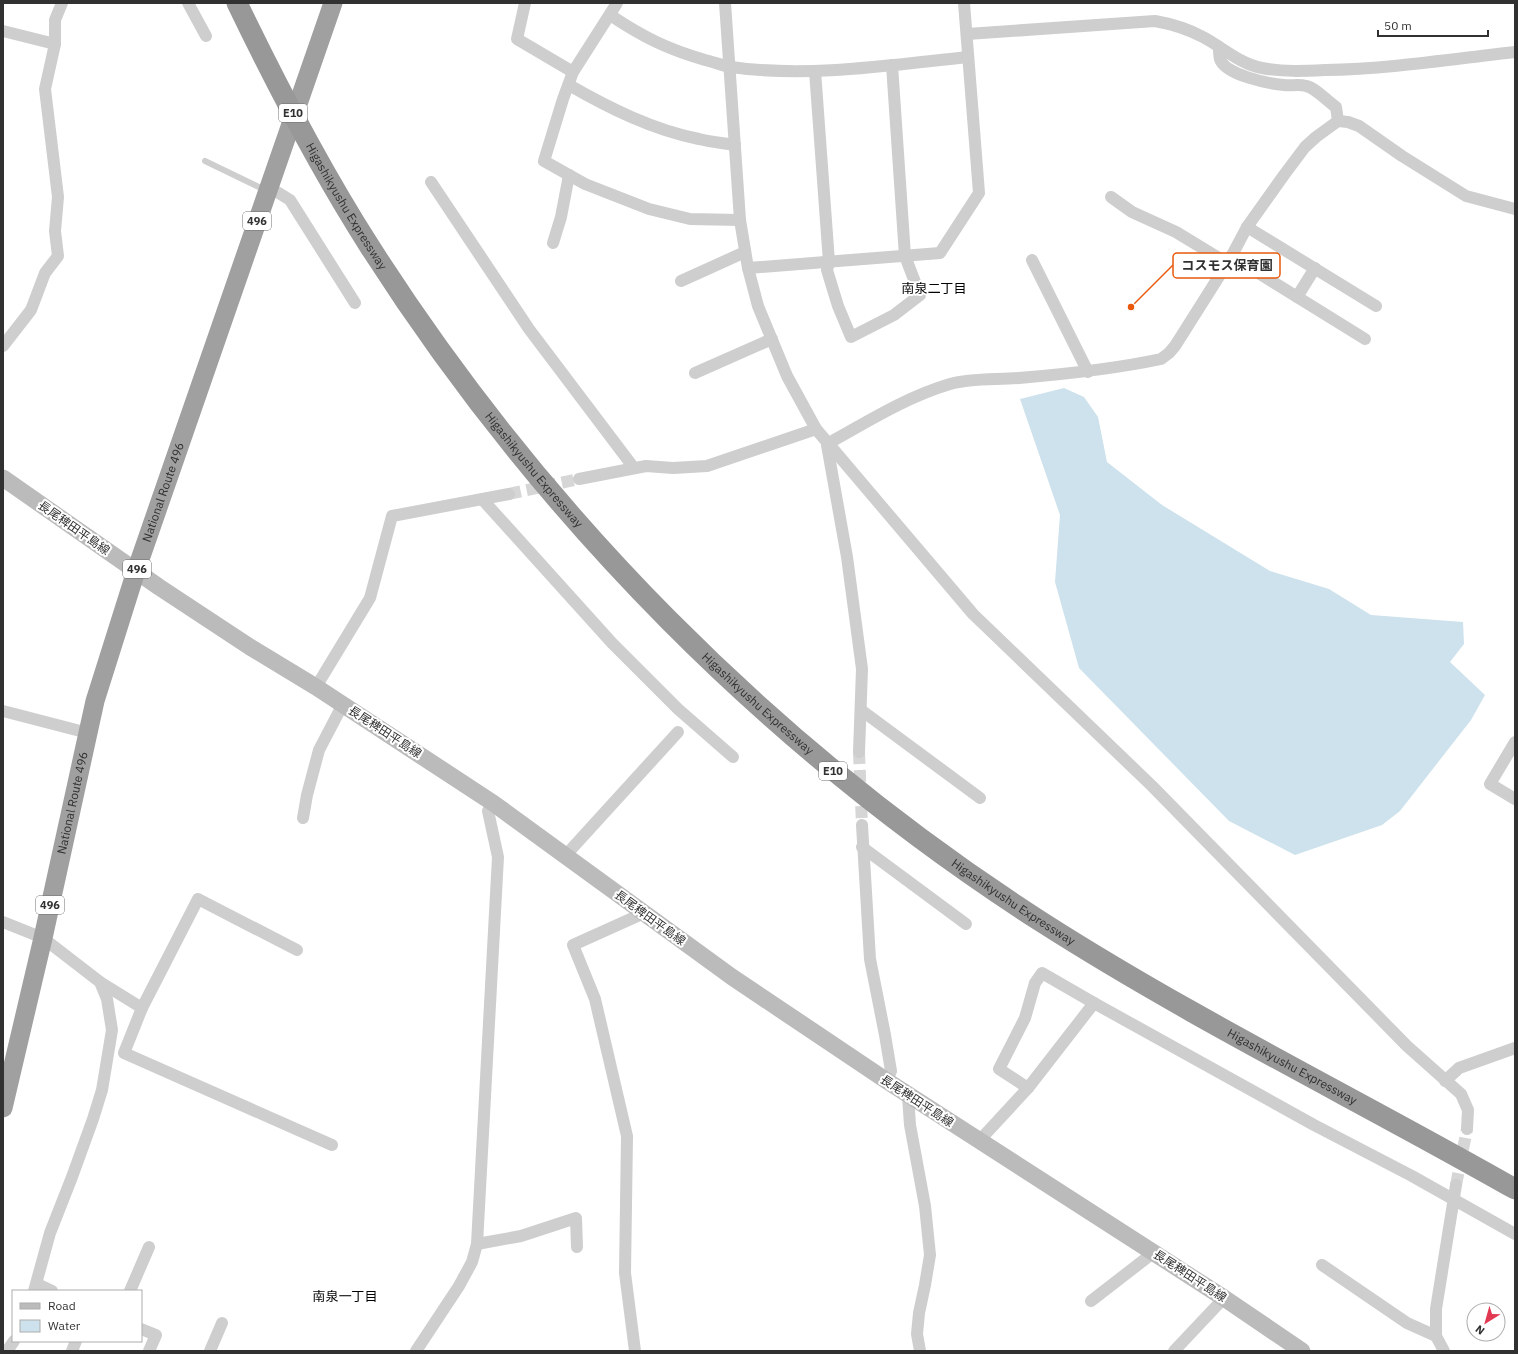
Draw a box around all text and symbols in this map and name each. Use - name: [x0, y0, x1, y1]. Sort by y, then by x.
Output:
- scale bar: [1378, 12, 1488, 38]
- text: 50 m: [1384, 18, 1412, 33]
- road number: E10: [279, 104, 307, 122]
- street label: Higashikyushu Expressway: [303, 140, 391, 272]
- road number: 496: [243, 212, 271, 230]
- callout: コスモス保育園: [1173, 253, 1280, 278]
- text: コスモス保育園: [1181, 257, 1273, 274]
- district label: 南泉二丁目: [901, 280, 967, 297]
- street label: Higashikyushu Expressway: [482, 409, 586, 530]
- street label: National Route 496: [139, 440, 187, 544]
- street label: 長尾稗田平島線: [36, 497, 113, 558]
- road number: 496: [123, 560, 151, 578]
- street label: Higashikyushu Expressway: [699, 649, 817, 758]
- street label: 長尾稗田平島線: [346, 702, 425, 761]
- street label: National Route 496: [54, 750, 91, 855]
- road number: E10: [819, 762, 847, 780]
- street label: Higashikyushu Expressway: [949, 855, 1078, 948]
- street label: 長尾稗田平島線: [612, 887, 689, 948]
- road number: 496: [36, 896, 64, 914]
- street label: Higashikyushu Expressway: [1225, 1025, 1360, 1108]
- street label: 長尾稗田平島線: [878, 1071, 957, 1130]
- street label: 長尾稗田平島線: [1151, 1246, 1230, 1305]
- district label: 南泉一丁目: [312, 1288, 378, 1305]
- legend: [12, 1290, 142, 1342]
- text: Road: [48, 1298, 76, 1313]
- north arrow: [1466, 1302, 1506, 1342]
- text: Water: [48, 1318, 81, 1333]
- text: N: [1473, 1322, 1487, 1338]

